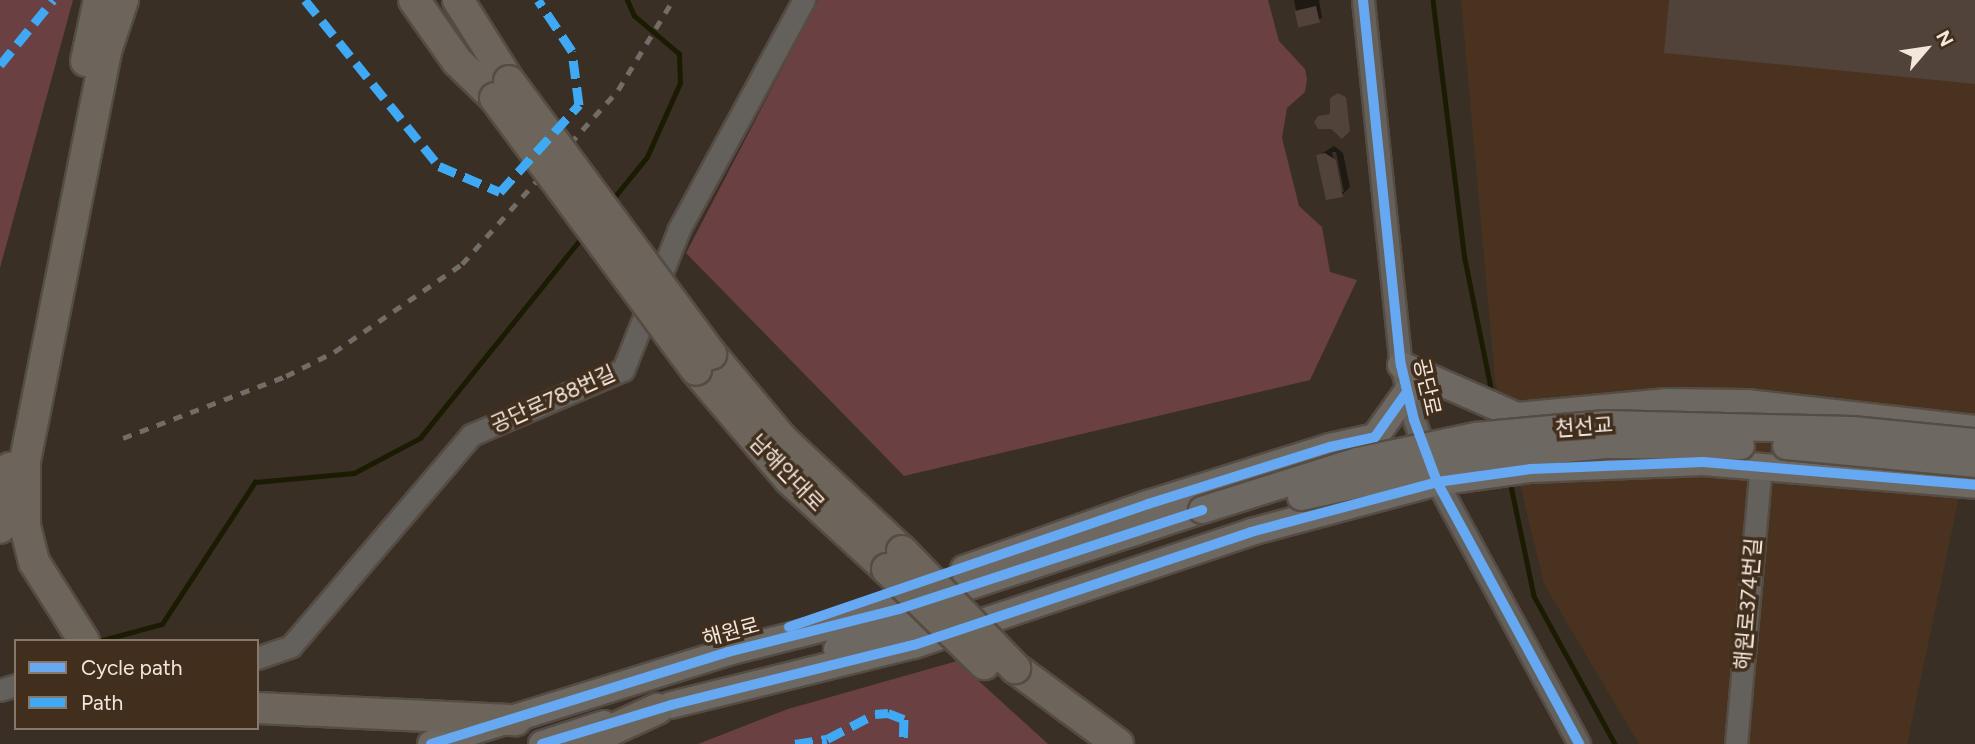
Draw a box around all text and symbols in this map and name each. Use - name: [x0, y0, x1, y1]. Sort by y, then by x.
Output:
- north arrow: [1891, 14, 1961, 84]
- text: N: [1931, 27, 1958, 51]
- street label: 공단로: [1408, 356, 1446, 418]
- street label: 공단로788번길: [487, 360, 619, 438]
- street label: 천선교: [1554, 412, 1614, 442]
- street label: 남해안대로: [744, 430, 830, 516]
- street label: 해원로374번길: [1730, 537, 1766, 671]
- street label: 해원로: [700, 612, 762, 652]
- legend: [14, 639, 259, 730]
- text: Cycle path: [81, 655, 182, 680]
- text: Path: [81, 690, 123, 715]

